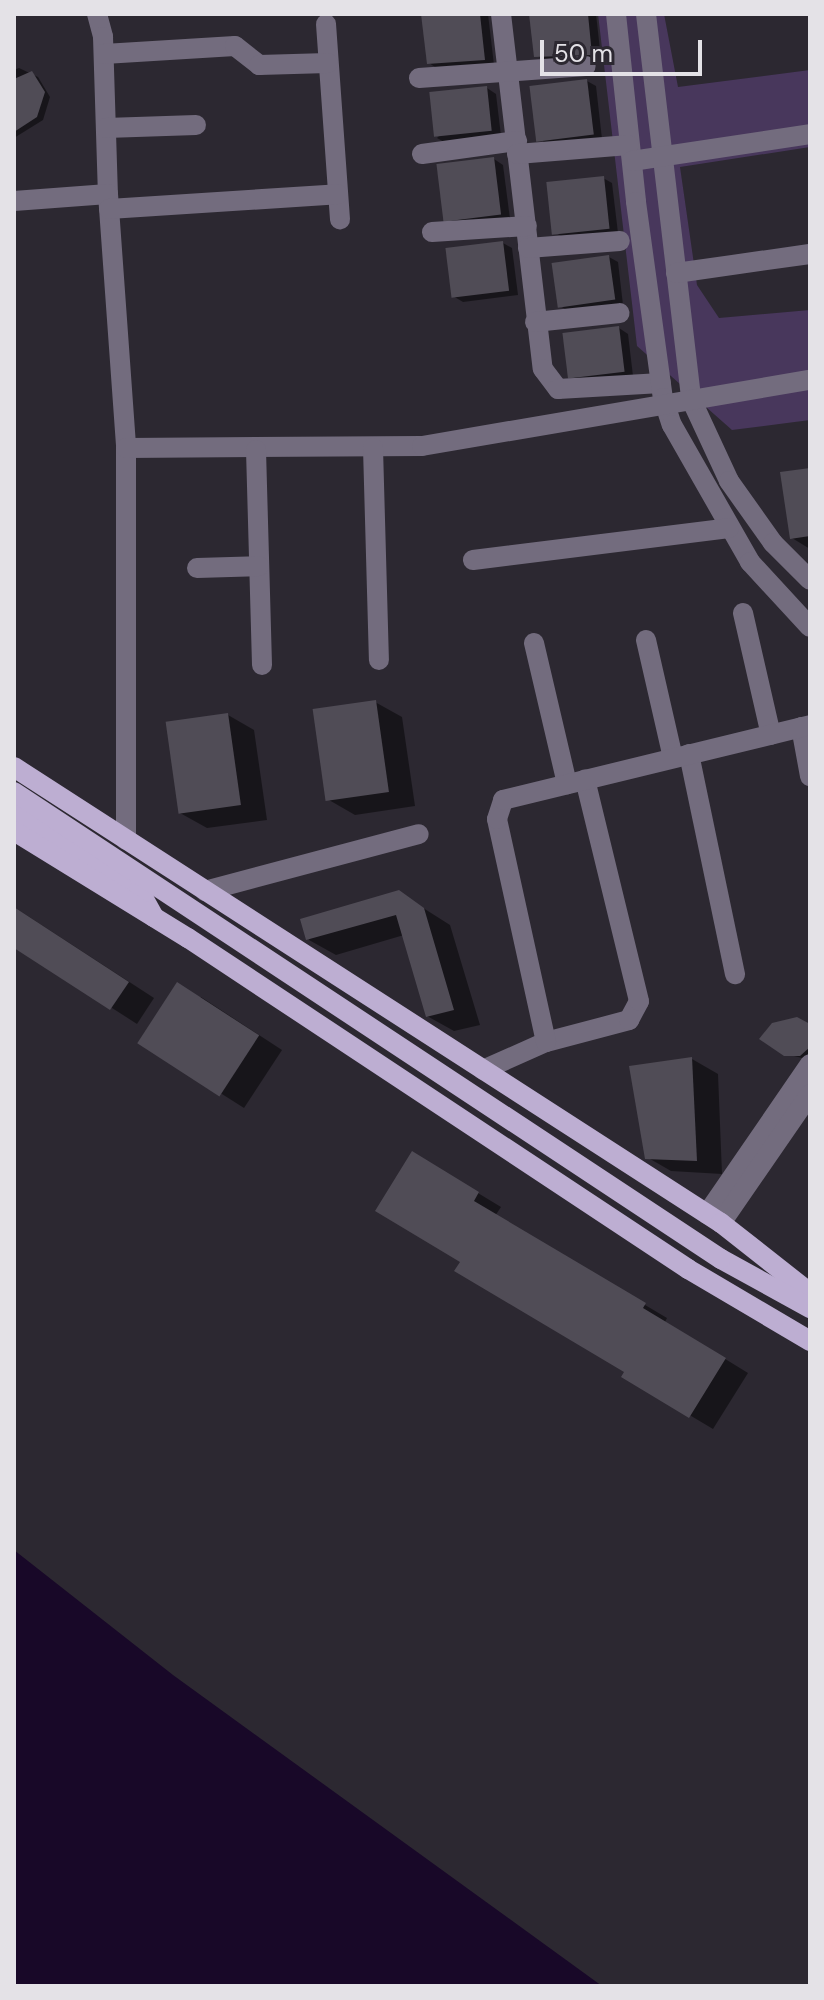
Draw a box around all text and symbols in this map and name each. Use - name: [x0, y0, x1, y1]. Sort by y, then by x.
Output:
- scale bar: [544, 24, 706, 74]
- text: 50 m: [554, 38, 613, 69]

